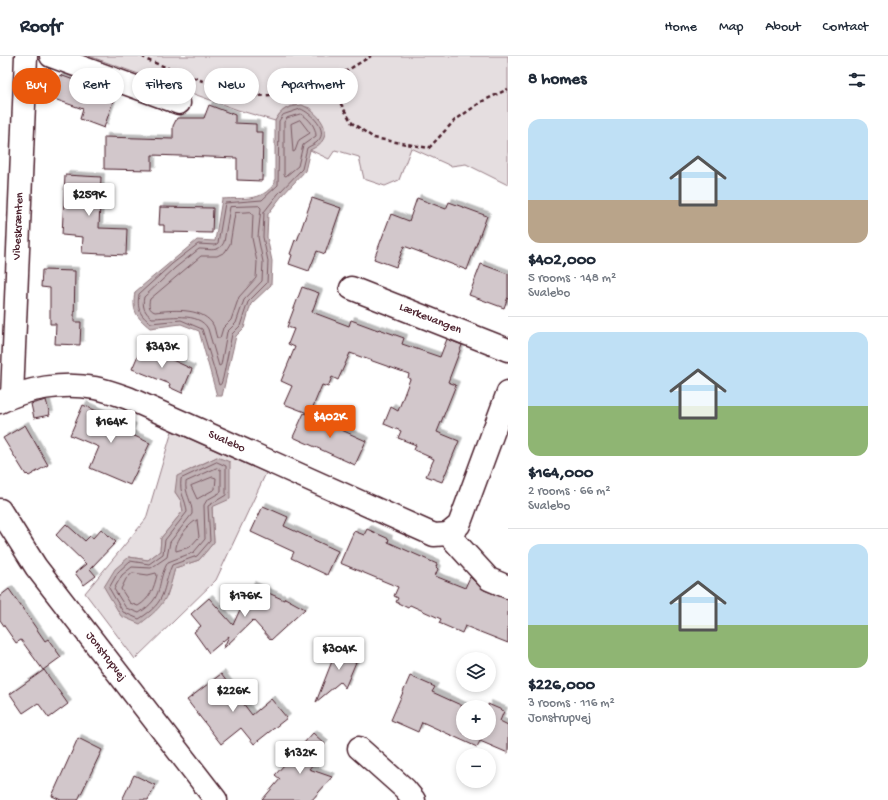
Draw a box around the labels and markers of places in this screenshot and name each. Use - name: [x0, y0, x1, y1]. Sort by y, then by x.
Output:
- pin: $259K: [61, 183, 117, 217]
- pin: $343K: [134, 335, 190, 369]
- pin: $402K: [302, 405, 358, 439]
- pin: $164K: [83, 410, 139, 444]
- pin: $176K: [217, 584, 273, 618]
- pin: $304K: [311, 637, 367, 671]
- pin: $226K: [205, 679, 261, 713]
- pin: $132K: [272, 741, 328, 775]

